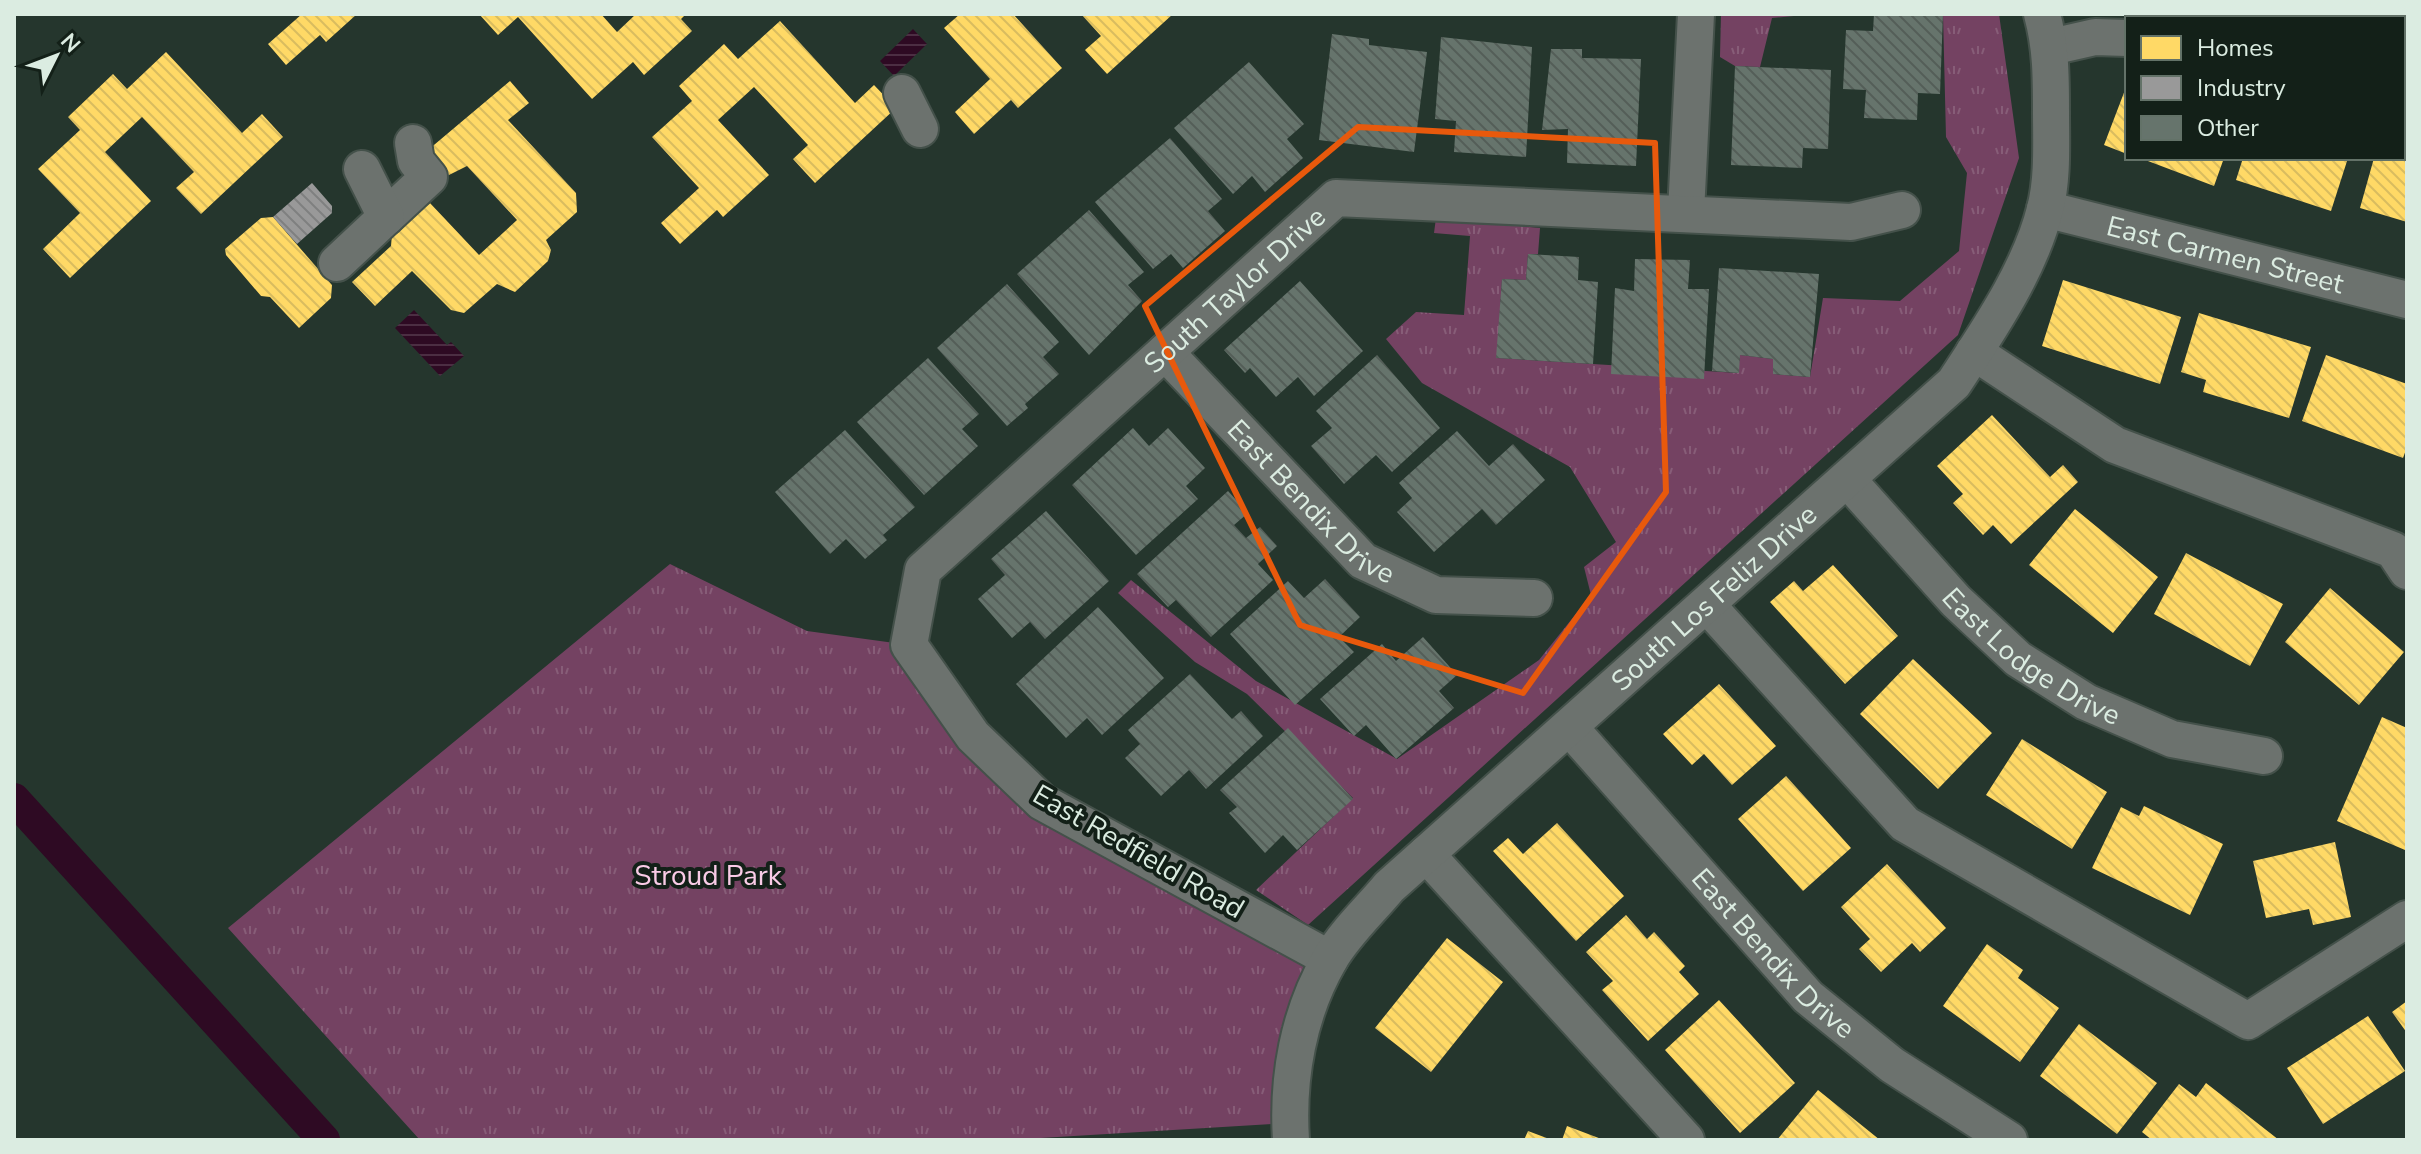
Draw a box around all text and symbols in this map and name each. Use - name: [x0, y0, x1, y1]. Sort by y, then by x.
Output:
- north arrow: [16, 16, 96, 96]
- legend: [2125, 16, 2405, 160]
- text: N: [53, 27, 87, 59]
- text: Homes: [2197, 32, 2273, 64]
- text: Industry: [2197, 72, 2286, 104]
- text: Other: [2197, 112, 2259, 144]
- street label: South Taylor Drive: [1136, 198, 1334, 382]
- street label: East Carmen Street: [2103, 207, 2348, 303]
- street label: East Bendix Drive: [1218, 411, 1401, 593]
- street label: South Los Feliz Drive: [1603, 496, 1825, 700]
- street label: East Lodge Drive: [1933, 580, 2126, 734]
- street label: East Redfield Road: [1026, 776, 1251, 928]
- park label: Stroud Park: [634, 857, 783, 895]
- street label: East Bendix Drive: [1683, 861, 1863, 1048]

